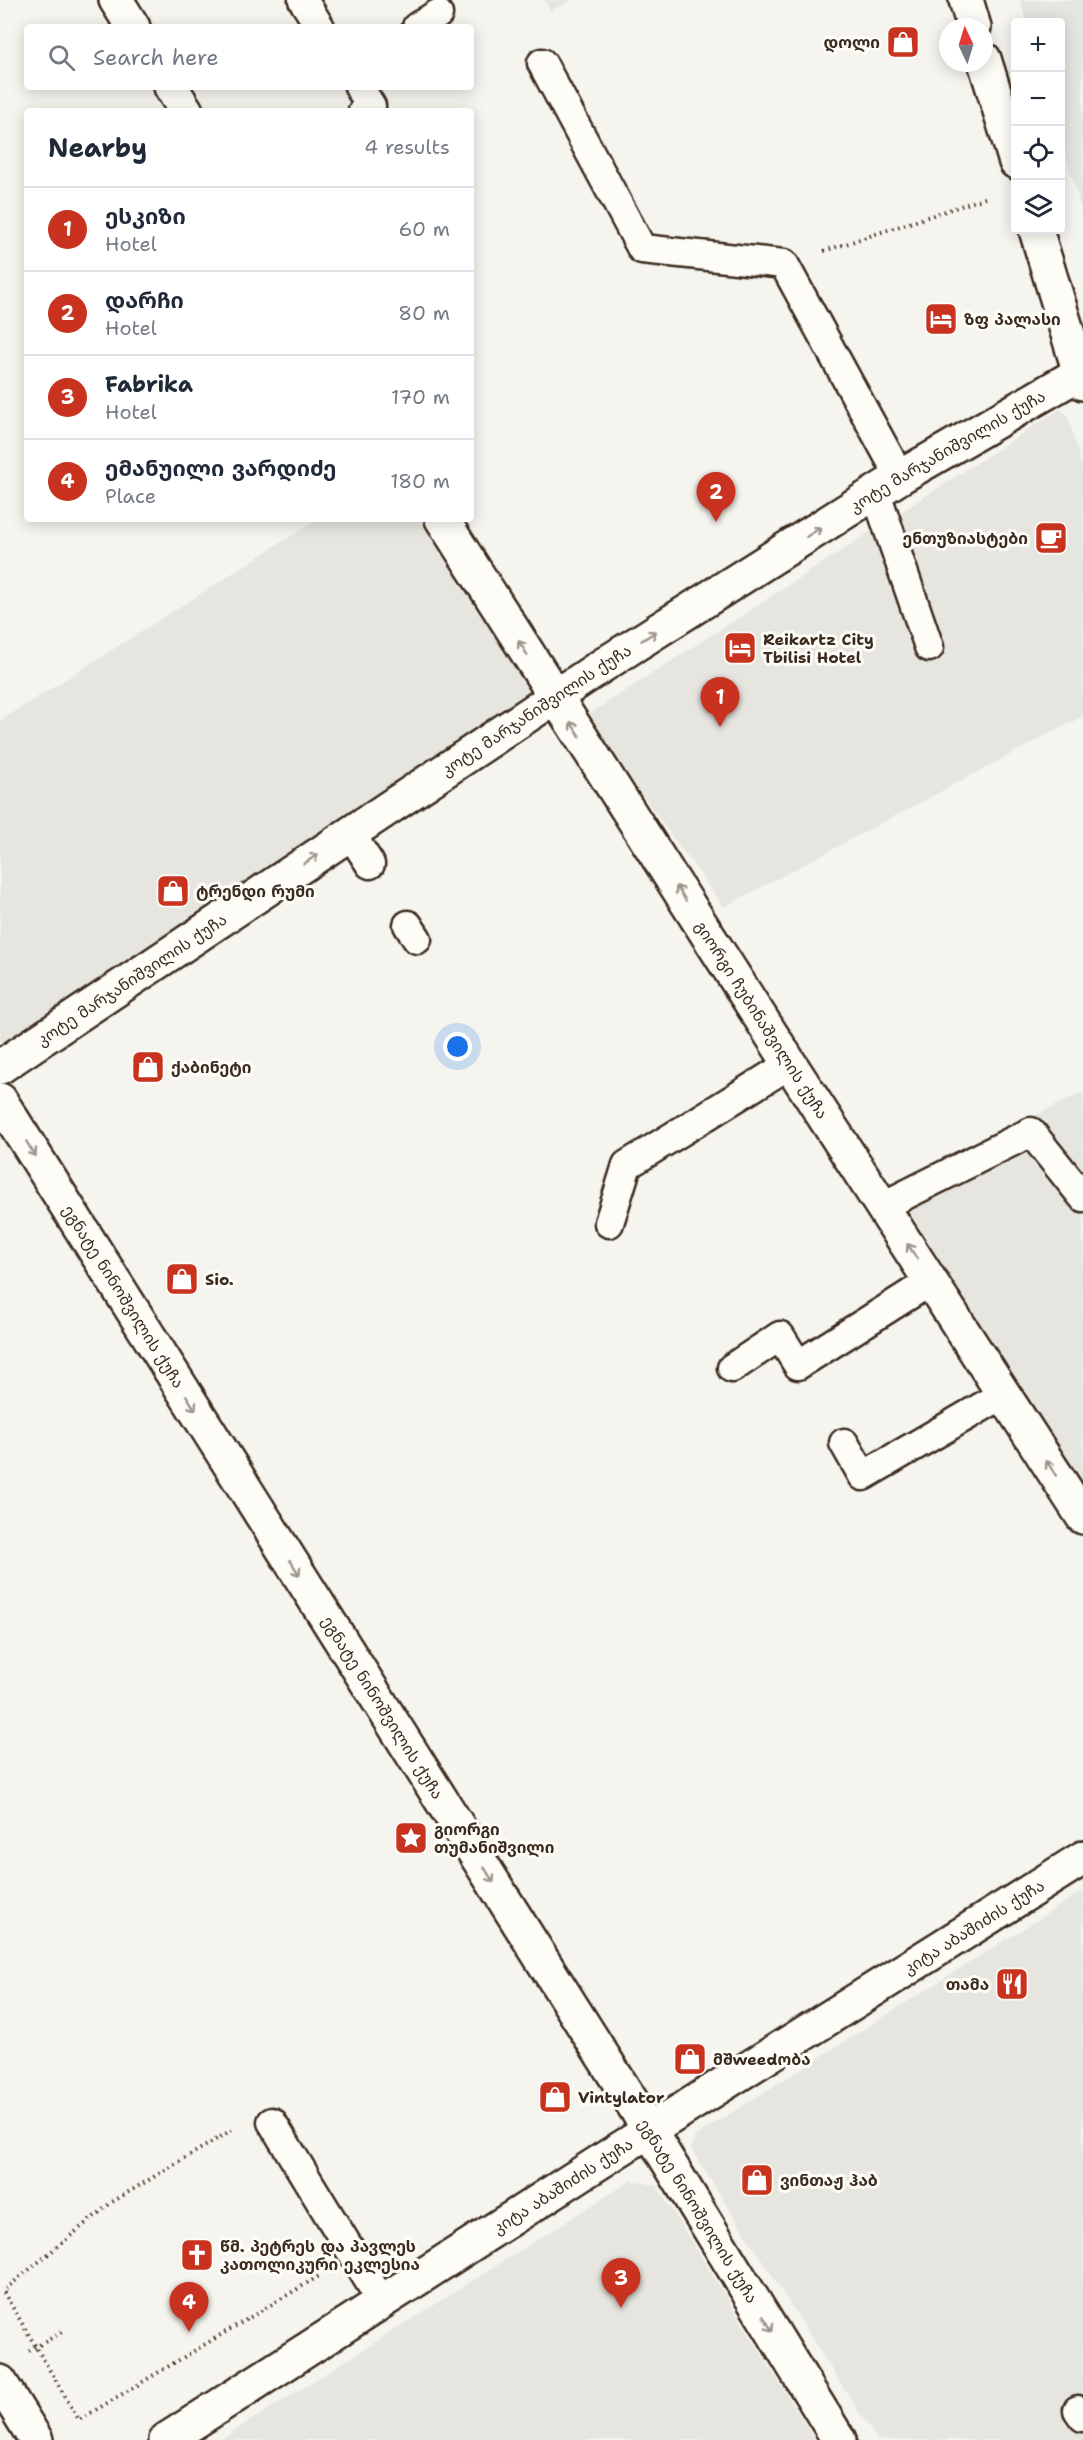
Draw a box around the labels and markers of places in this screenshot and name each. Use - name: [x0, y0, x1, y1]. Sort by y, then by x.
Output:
- shop icon: დოლი: [885, 24, 921, 60]
- place label: დოლი: [824, 32, 880, 53]
- hotel icon: ზფ პალასი: [923, 301, 959, 337]
- place label: ზფ პალასი: [964, 309, 1061, 330]
- pin: 2: [696, 472, 736, 522]
- cafe icon: ენთუზიასტები: [1033, 520, 1069, 556]
- place label: ენთუზიასტები: [903, 528, 1028, 549]
- place label: Reikartz City Tbilisi Hotel: [763, 629, 874, 668]
- hotel icon: Reikartz City Tbilisi Hotel: [722, 630, 758, 666]
- pin: 1: [700, 678, 740, 727]
- shop icon: ტრენდი რუმი: [155, 873, 191, 909]
- place label: ტრენდი რუმი: [196, 881, 315, 902]
- shop icon: ქაბინეტი: [130, 1049, 166, 1085]
- place label: ქაბინეტი: [171, 1057, 251, 1078]
- shop icon: Sio.: [164, 1261, 200, 1297]
- place label: Sio.: [205, 1269, 234, 1290]
- place label: გიორგი თუმანიშვილი: [434, 1819, 554, 1858]
- place icon: გიორგი თუმანიშვილი: [393, 1820, 429, 1856]
- restaurant icon: თამა: [994, 1966, 1030, 2002]
- place label: თამა: [946, 1974, 989, 1995]
- shop icon: მშweedობა: [672, 2041, 708, 2077]
- place label: მშweedობა: [713, 2049, 811, 2070]
- shop icon: Vintylator: [537, 2079, 573, 2115]
- place label: Vintylator: [578, 2087, 665, 2108]
- shop icon: ვინთაჟ ჰაბ: [739, 2162, 775, 2198]
- place label: ვინთაჟ ჰაბ: [780, 2170, 878, 2191]
- place label: წმ. პეტრეს და პავლეს კათოლიკური ეკლესია: [220, 2236, 420, 2275]
- church icon: წმ. პეტრეს და პავლეს კათოლიკური ეკლესია: [179, 2237, 215, 2273]
- pin: 3: [602, 2258, 640, 2308]
- pin: 4: [170, 2282, 208, 2332]

